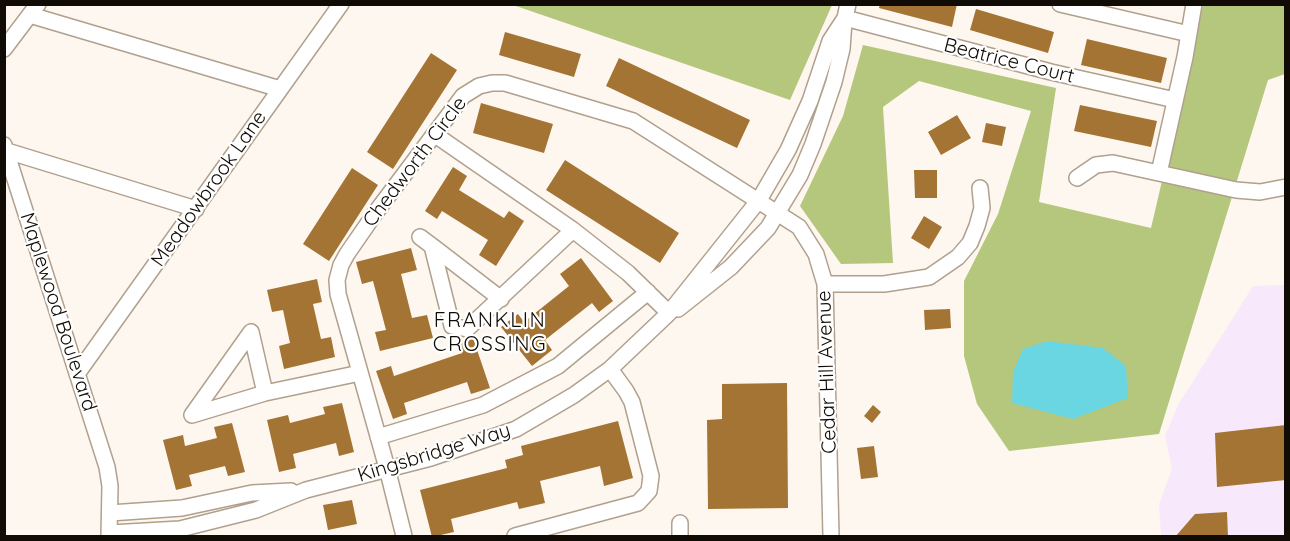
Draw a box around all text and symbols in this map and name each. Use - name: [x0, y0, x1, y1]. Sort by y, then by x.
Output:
- street label: Beatrice Court: [941, 33, 1077, 89]
- street label: Chedworth Circle: [358, 92, 472, 232]
- street label: Meadowbrook Lane: [146, 107, 272, 271]
- street label: Maplewood Boulevard: [15, 210, 101, 414]
- street label: Cedar Hill Avenue: [812, 290, 842, 454]
- district label: FRANKLIN CROSSING: [433, 308, 547, 358]
- street label: Kingsbridge Way: [355, 418, 513, 488]

